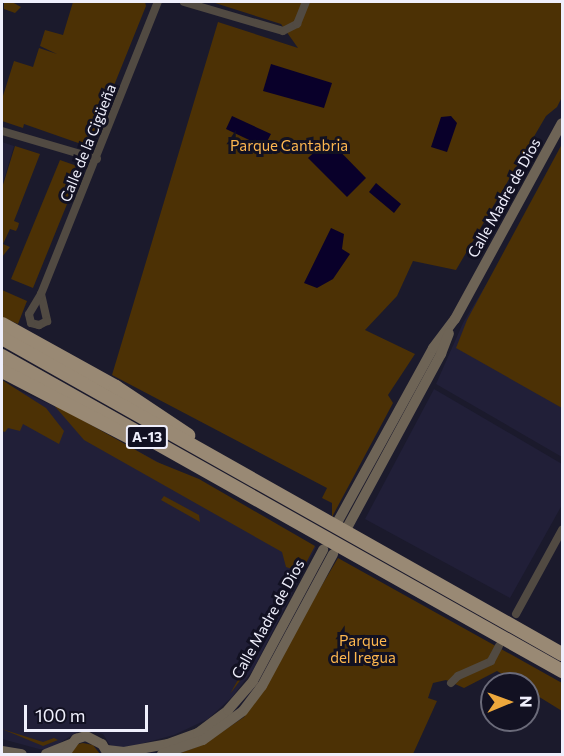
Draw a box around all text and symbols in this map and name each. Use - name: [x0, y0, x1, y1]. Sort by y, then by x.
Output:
- street label: Calle de la Cigüeña: [56, 81, 120, 205]
- street label: Calle Madre de Dios: [464, 135, 544, 261]
- park label: Parque Cantabria: [230, 137, 348, 155]
- road number: A-13: [124, 426, 170, 448]
- street label: Calle Madre de Dios: [228, 556, 308, 682]
- park label: Parque del Iregua: [330, 631, 396, 666]
- north arrow: [480, 672, 540, 732]
- scale bar: [27, 693, 152, 731]
- text: N: [517, 696, 536, 708]
- text: 100 m: [35, 704, 85, 726]

